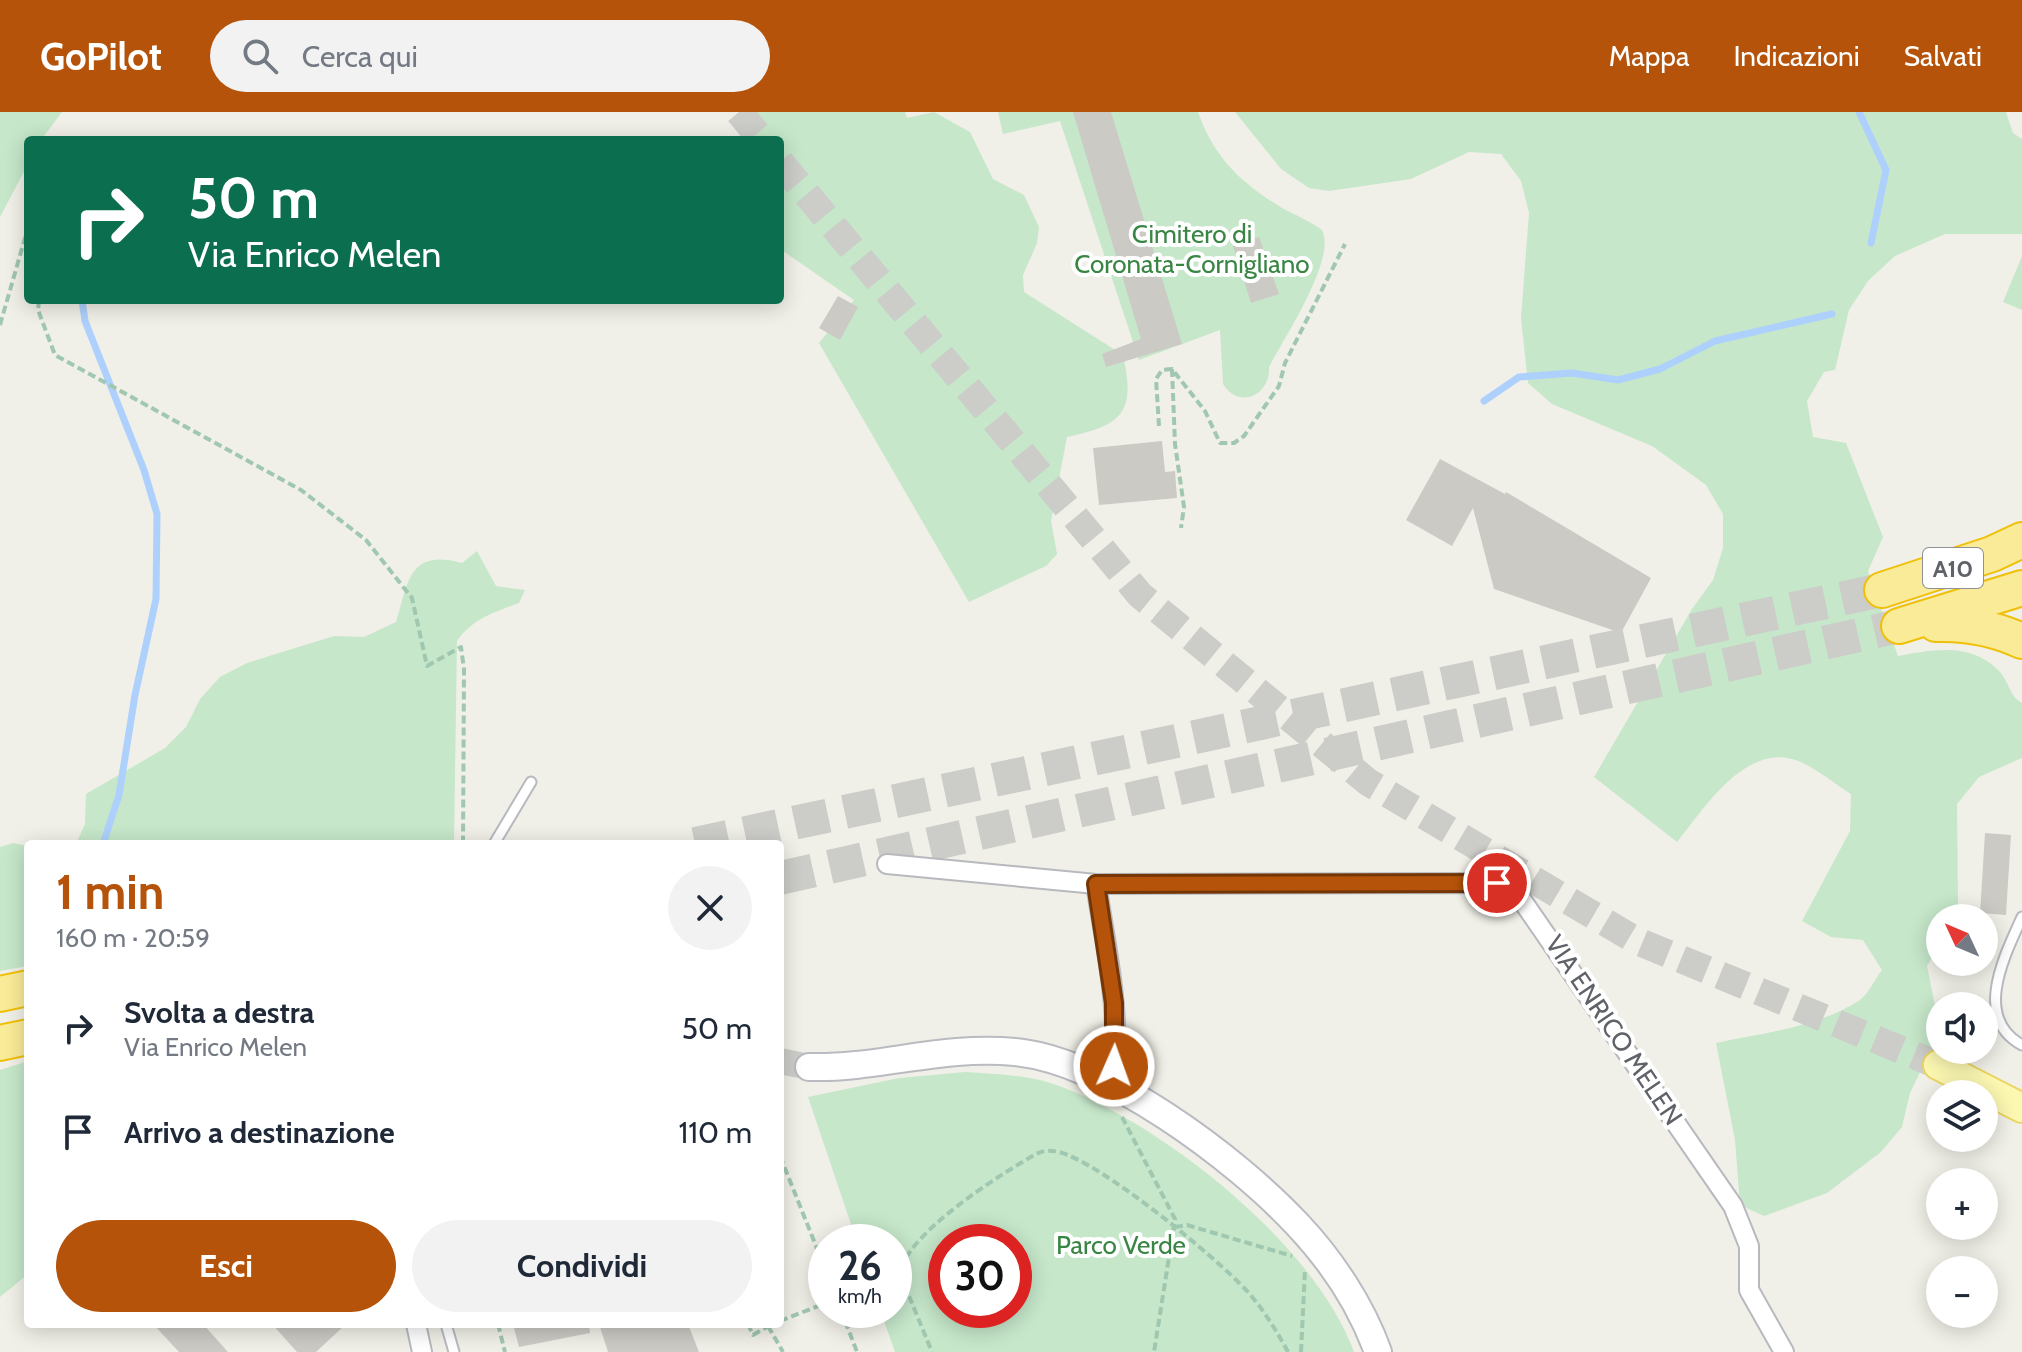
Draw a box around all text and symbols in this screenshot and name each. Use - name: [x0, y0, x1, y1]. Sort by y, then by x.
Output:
- search box: [210, 20, 770, 92]
- text: GoPilot: [40, 33, 162, 80]
- icon: search: [238, 34, 282, 78]
- text: Cerca qui: [302, 38, 418, 75]
- text: Mappa: [1609, 39, 1689, 73]
- text: Indicazioni: [1733, 39, 1860, 73]
- text: Salvati: [1904, 39, 1982, 73]
- text: 50 m: [188, 164, 319, 232]
- icon: right: [56, 168, 160, 272]
- park label: Cimitero di Coronata-Cornigliano: [1074, 218, 1310, 280]
- text: Via Enrico Melen: [188, 232, 441, 276]
- road number: A10: [1923, 548, 1983, 588]
- pin: [1463, 849, 1531, 917]
- icon: arrive: [1475, 861, 1519, 905]
- text: 1 min: [56, 863, 164, 921]
- button: close: [668, 866, 752, 950]
- north arrow: [1926, 904, 1998, 976]
- map controls: [1926, 904, 1998, 1328]
- text: 160 m · 20:59: [56, 922, 210, 954]
- street label: VIA ENRICO MELEN: [1539, 929, 1689, 1131]
- button: sound: [1926, 992, 1998, 1064]
- text: Svolta a destra: [124, 994, 315, 1031]
- icon: right: [56, 1006, 100, 1050]
- text: 50 m: [682, 1010, 752, 1047]
- position arrow: [1072, 1024, 1156, 1108]
- text: Via Enrico Melen: [124, 1031, 307, 1063]
- button: layers: [1926, 1080, 1998, 1152]
- icon: arrive: [56, 1110, 100, 1154]
- text: Arrivo a destinazione: [124, 1114, 395, 1151]
- text: 110 m: [678, 1114, 752, 1151]
- button: +: [1926, 1168, 1998, 1240]
- button: Esci: [56, 1220, 396, 1312]
- button: Condividi: [412, 1220, 752, 1312]
- speed limit sign: 30: [928, 1224, 1032, 1328]
- park label: Parco Verde: [1056, 1229, 1186, 1261]
- text: 26: [838, 1241, 882, 1290]
- button: −: [1926, 1256, 1998, 1328]
- text: km/h: [838, 1284, 882, 1308]

